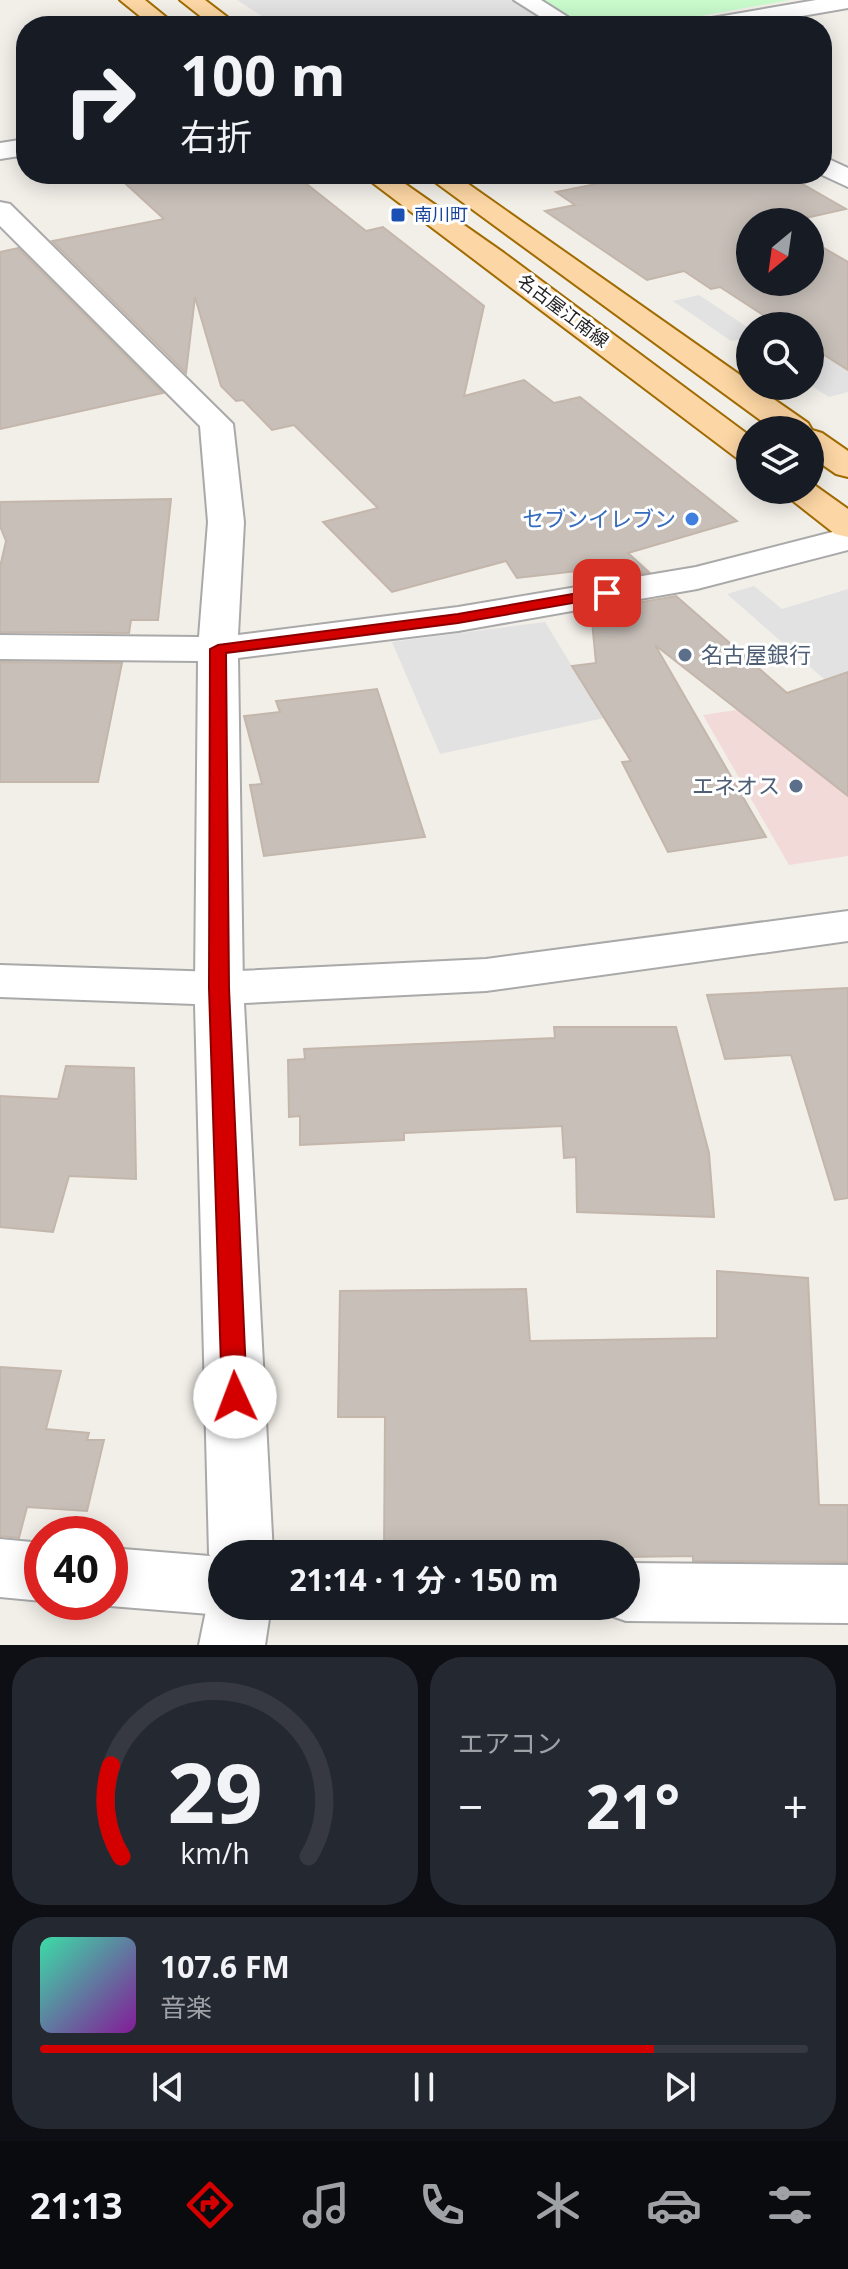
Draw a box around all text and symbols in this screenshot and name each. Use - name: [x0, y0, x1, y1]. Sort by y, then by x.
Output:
- text: 100 m: [180, 36, 346, 112]
- icon: right: [48, 48, 152, 152]
- text: 右折: [180, 112, 252, 161]
- place label: 南川町: [414, 202, 468, 226]
- marker: 南川町: [389, 206, 407, 224]
- north arrow: [736, 208, 824, 296]
- map controls: [736, 208, 824, 504]
- street label: 名古屋江南線: [513, 268, 614, 352]
- button: search: [736, 312, 824, 400]
- button: layers: [736, 416, 824, 504]
- place label: セブンイレブン: [522, 503, 676, 533]
- marker: セブンイレブン: [683, 510, 701, 528]
- pin: [573, 559, 641, 627]
- icon: arrive: [585, 571, 629, 615]
- place label: 名古屋銀行: [701, 639, 811, 669]
- marker: 名古屋銀行: [676, 646, 694, 664]
- place label: エネオス: [692, 770, 780, 800]
- marker: エネオス: [787, 777, 805, 795]
- position arrow: [193, 1355, 277, 1439]
- speed limit sign: 40: [24, 1516, 128, 1620]
- text: 21:14 · 1 分 · 150 m: [289, 1559, 559, 1600]
- text: エアコン: [458, 1725, 562, 1761]
- text: 29: [167, 1734, 263, 1847]
- text: 21°: [586, 1765, 680, 1847]
- text: −: [458, 1776, 483, 1836]
- text: +: [783, 1776, 808, 1836]
- text: km/h: [180, 1833, 250, 1872]
- text: 107.6 FM: [160, 1946, 290, 1987]
- text: 音楽: [160, 1989, 212, 2025]
- icon: previous: [146, 2065, 190, 2109]
- icon: pause: [402, 2065, 446, 2109]
- icon: next: [658, 2065, 702, 2109]
- icon: directions: [182, 2177, 238, 2233]
- icon: music: [298, 2177, 354, 2233]
- icon: phone: [414, 2177, 470, 2233]
- icon: climate: [530, 2177, 586, 2233]
- icon: car: [646, 2177, 702, 2233]
- icon: filters: [762, 2177, 818, 2233]
- text: 21:13: [30, 2181, 123, 2230]

